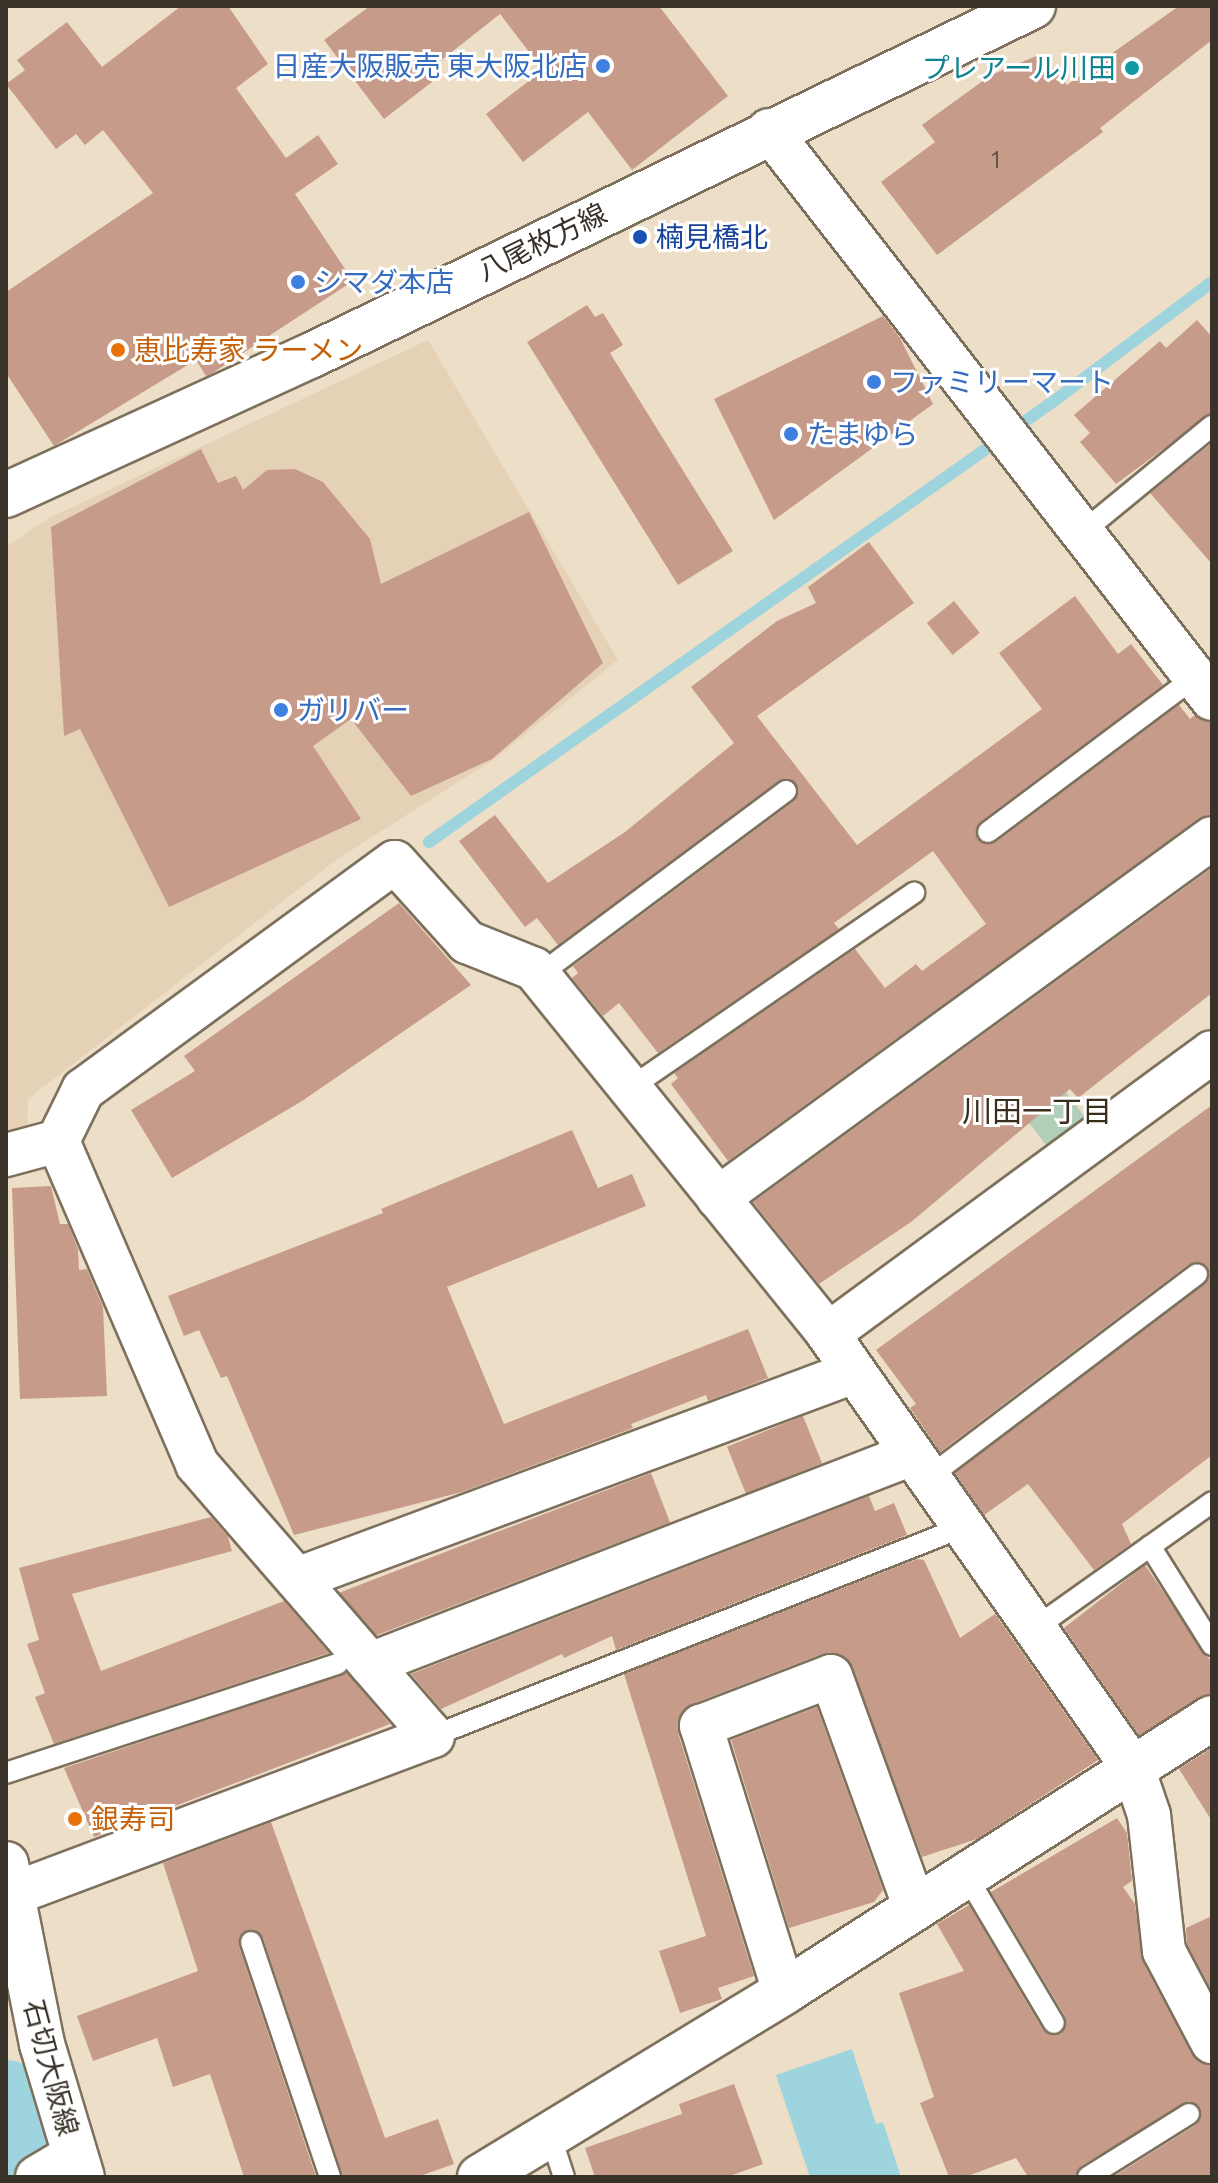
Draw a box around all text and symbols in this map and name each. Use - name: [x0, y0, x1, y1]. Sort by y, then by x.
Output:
- place label: 日産大阪販売 東大阪北店: [273, 49, 587, 83]
- place label: プレアール川田: [922, 51, 1116, 85]
- marker: 日産大阪販売 東大阪北店: [594, 57, 612, 75]
- marker: プレアール川田: [1123, 59, 1141, 77]
- house number: 1: [989, 146, 1003, 174]
- street label: 八尾枚方線: [472, 196, 612, 288]
- place label: 楠見橋北: [656, 220, 768, 254]
- marker: 楠見橋北: [631, 228, 649, 246]
- place label: シマダ本店: [314, 265, 454, 299]
- marker: シマダ本店: [289, 273, 307, 291]
- place label: 恵比寿家 ラーメン: [134, 333, 364, 367]
- marker: 恵比寿家 ラーメン: [109, 341, 127, 359]
- place label: ファミリーマート: [890, 365, 1114, 399]
- marker: ファミリーマート: [865, 373, 883, 391]
- place label: たまゆら: [807, 417, 919, 451]
- marker: たまゆら: [782, 425, 800, 443]
- place label: ガリバー: [297, 693, 409, 727]
- marker: ガリバー: [272, 701, 290, 719]
- district label: 川田一丁目: [962, 1093, 1112, 1129]
- place label: 銀寿司: [91, 1802, 175, 1836]
- marker: 銀寿司: [66, 1810, 84, 1828]
- street label: 石切大阪線: [17, 1996, 85, 2140]

